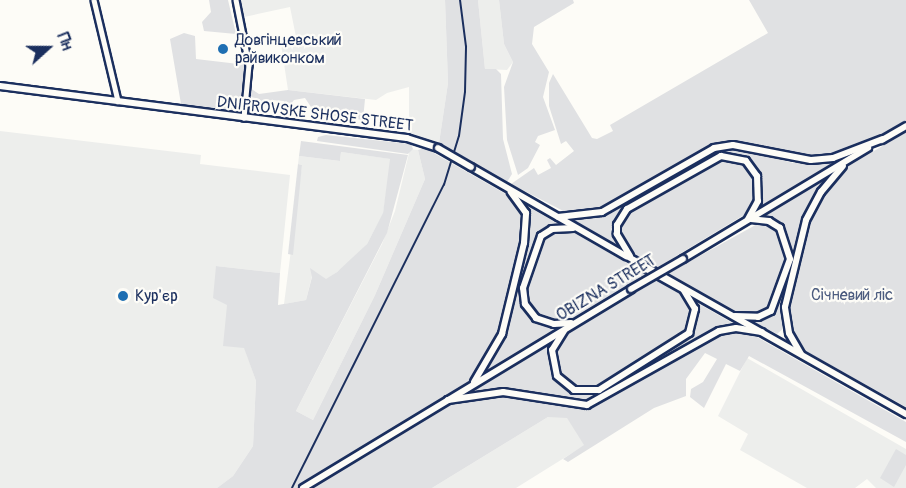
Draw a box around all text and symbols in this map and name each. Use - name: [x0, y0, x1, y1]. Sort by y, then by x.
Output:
- north arrow: [18, 18, 78, 78]
- text: Пн: [52, 30, 77, 53]
- place label: Довгінцевський райвиконком: [235, 30, 342, 68]
- marker: Довгінцевський райвиконком: [216, 42, 230, 56]
- street label: DNIPROVSKE SHOSE STREET: [216, 92, 414, 136]
- street label: OBIZNA STREET: [553, 251, 659, 325]
- park label: Січневий ліс: [811, 285, 893, 305]
- place label: Кур'єр: [135, 286, 178, 306]
- marker: Кур'єр: [116, 289, 130, 303]

